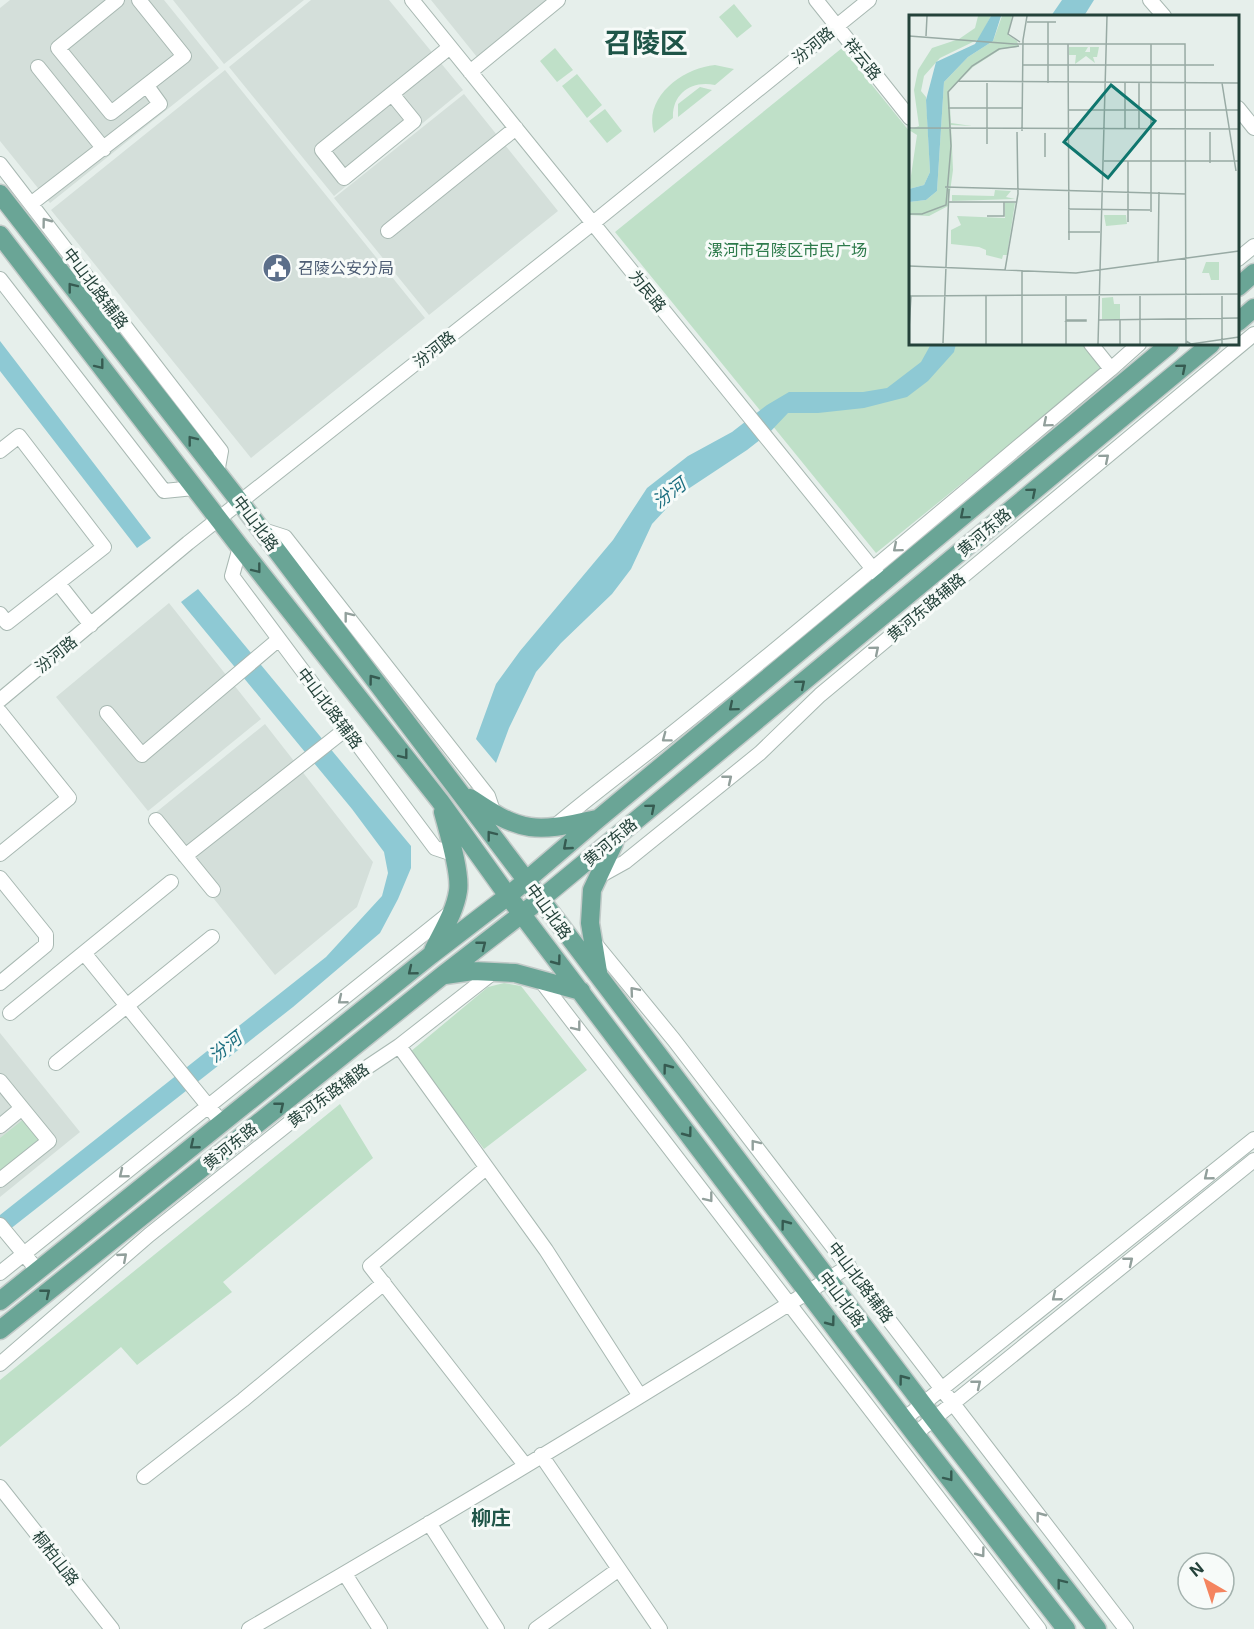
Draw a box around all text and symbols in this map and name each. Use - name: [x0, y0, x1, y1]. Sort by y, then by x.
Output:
- inset map: [909, 15, 1239, 345]
- street label: 汾河路: [788, 22, 838, 68]
- district label: 召陵区: [604, 26, 688, 60]
- street label: 祥云路: [840, 34, 886, 84]
- one-way arrow: [42, 218, 53, 229]
- park label: 漯河市召陵区市民广场: [707, 240, 867, 260]
- street label: 中山北路辅路: [59, 244, 133, 332]
- public building icon: 召陵公安分局: [261, 252, 293, 284]
- place label: 召陵公安分局: [298, 258, 394, 278]
- street label: 为民路: [625, 266, 671, 316]
- one-way arrow: [69, 282, 80, 293]
- street label: 汾河路: [409, 326, 459, 372]
- one-way arrow: [92, 358, 103, 369]
- one-way arrow: [1175, 364, 1186, 375]
- one-way arrow: [1043, 415, 1054, 426]
- one-way arrow: [188, 436, 199, 447]
- one-way arrow: [1098, 454, 1109, 465]
- water label: 汾河: [648, 472, 692, 512]
- one-way arrow: [1025, 489, 1036, 500]
- street label: 中山北路: [229, 491, 283, 555]
- street label: 黄河东路: [953, 504, 1015, 560]
- one-way arrow: [960, 508, 971, 519]
- one-way arrow: [893, 540, 904, 551]
- one-way arrow: [249, 562, 260, 573]
- street label: 黄河东路辅路: [883, 568, 969, 646]
- one-way arrow: [344, 612, 355, 623]
- street label: 汾河路: [31, 631, 81, 677]
- one-way arrow: [868, 646, 879, 657]
- street label: 中山北路辅路: [293, 664, 367, 752]
- one-way arrow: [370, 675, 381, 686]
- one-way arrow: [794, 680, 805, 691]
- one-way arrow: [729, 700, 740, 711]
- one-way arrow: [661, 731, 672, 742]
- one-way arrow: [396, 748, 407, 759]
- one-way arrow: [721, 775, 732, 786]
- one-way arrow: [644, 805, 655, 816]
- street label: 黄河东路: [579, 814, 641, 870]
- one-way arrow: [488, 830, 499, 841]
- one-way arrow: [563, 839, 574, 850]
- street label: 中山北路: [522, 879, 576, 943]
- one-way arrow: [475, 942, 486, 953]
- one-way arrow: [550, 954, 561, 965]
- one-way arrow: [407, 963, 418, 974]
- one-way arrow: [631, 987, 642, 998]
- one-way arrow: [337, 993, 348, 1004]
- one-way arrow: [569, 1020, 580, 1031]
- water label: 汾河: [204, 1026, 248, 1066]
- street label: 黄河东路辅路: [283, 1059, 373, 1131]
- one-way arrow: [663, 1064, 674, 1075]
- one-way arrow: [273, 1102, 284, 1113]
- street label: 黄河东路: [199, 1118, 261, 1174]
- one-way arrow: [680, 1126, 691, 1137]
- one-way arrow: [190, 1138, 201, 1149]
- one-way arrow: [751, 1140, 762, 1151]
- one-way arrow: [119, 1167, 130, 1178]
- one-way arrow: [1204, 1168, 1215, 1179]
- one-way arrow: [701, 1191, 712, 1202]
- one-way arrow: [781, 1219, 792, 1230]
- street label: 中山北路辅路: [824, 1238, 898, 1326]
- one-way arrow: [116, 1253, 127, 1264]
- one-way arrow: [1122, 1258, 1133, 1269]
- street label: 中山北路: [815, 1268, 869, 1330]
- one-way arrow: [39, 1290, 50, 1301]
- one-way arrow: [1052, 1290, 1063, 1301]
- one-way arrow: [823, 1315, 834, 1326]
- one-way arrow: [899, 1374, 910, 1385]
- one-way arrow: [970, 1381, 981, 1392]
- one-way arrow: [941, 1470, 952, 1481]
- district label: 柳庄: [471, 1506, 511, 1530]
- one-way arrow: [1036, 1512, 1047, 1523]
- street label: 桐柏山路: [28, 1527, 84, 1589]
- one-way arrow: [973, 1546, 984, 1557]
- north arrow: [1176, 1551, 1236, 1611]
- text: N: [1186, 1558, 1208, 1581]
- one-way arrow: [1057, 1579, 1068, 1590]

